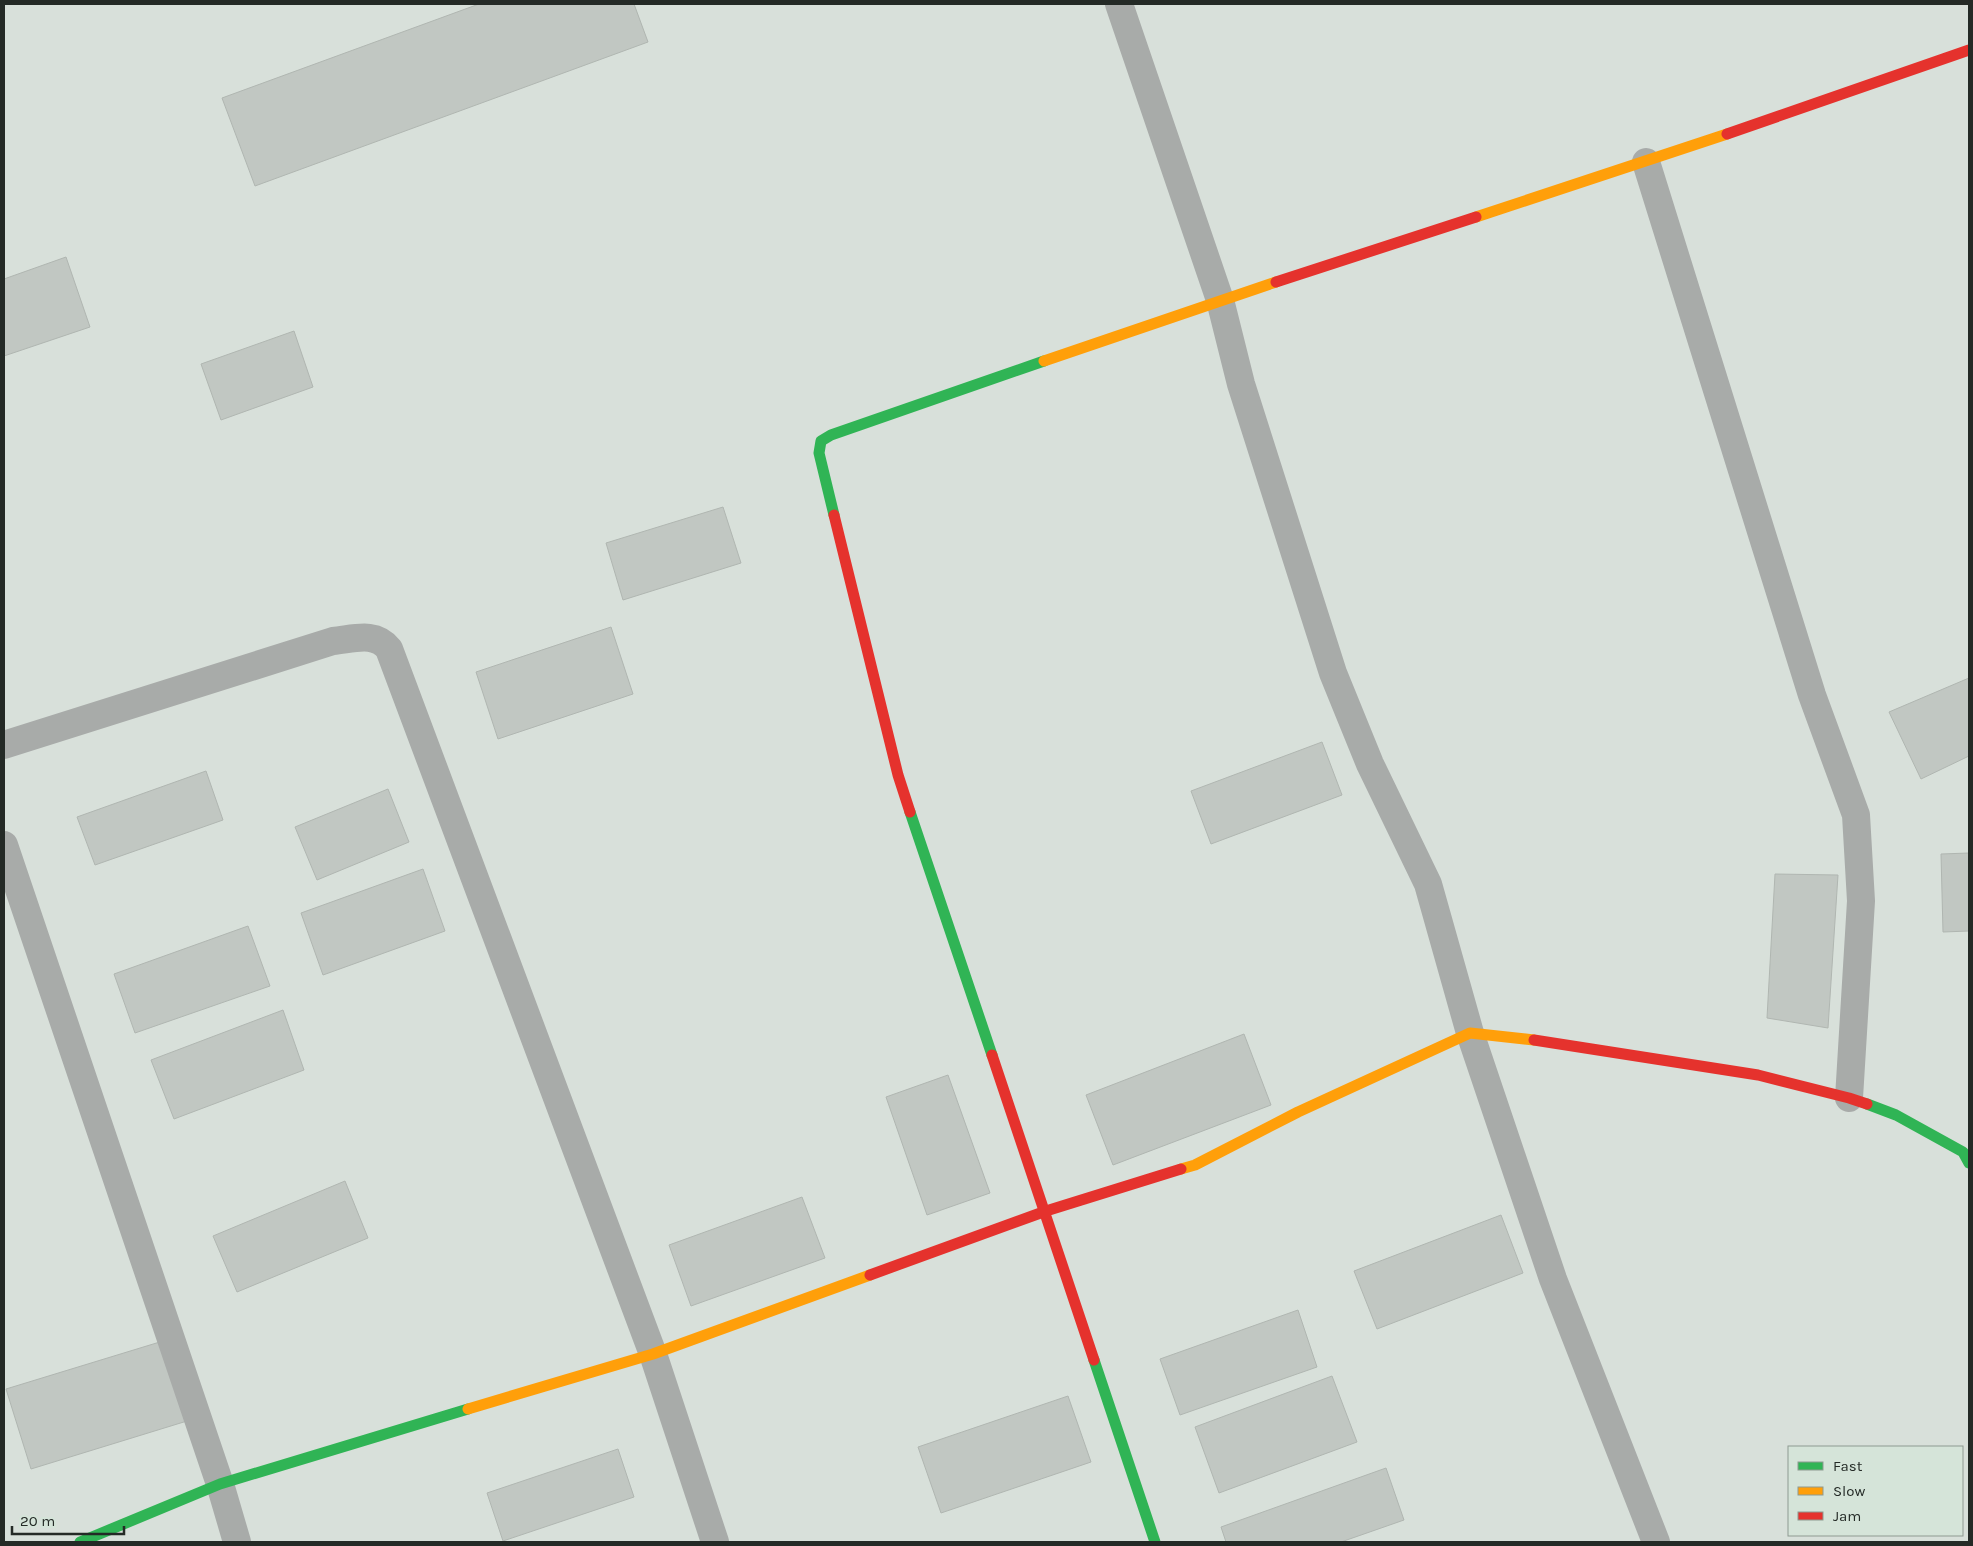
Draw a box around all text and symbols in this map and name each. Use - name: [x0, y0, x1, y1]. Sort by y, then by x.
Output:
- legend: [1788, 1446, 1963, 1536]
- text: Fast: [1833, 1457, 1863, 1475]
- text: Slow: [1833, 1482, 1865, 1500]
- scale bar: [12, 1504, 125, 1536]
- text: Jam: [1833, 1507, 1861, 1525]
- text: 20 m: [20, 1512, 55, 1530]

